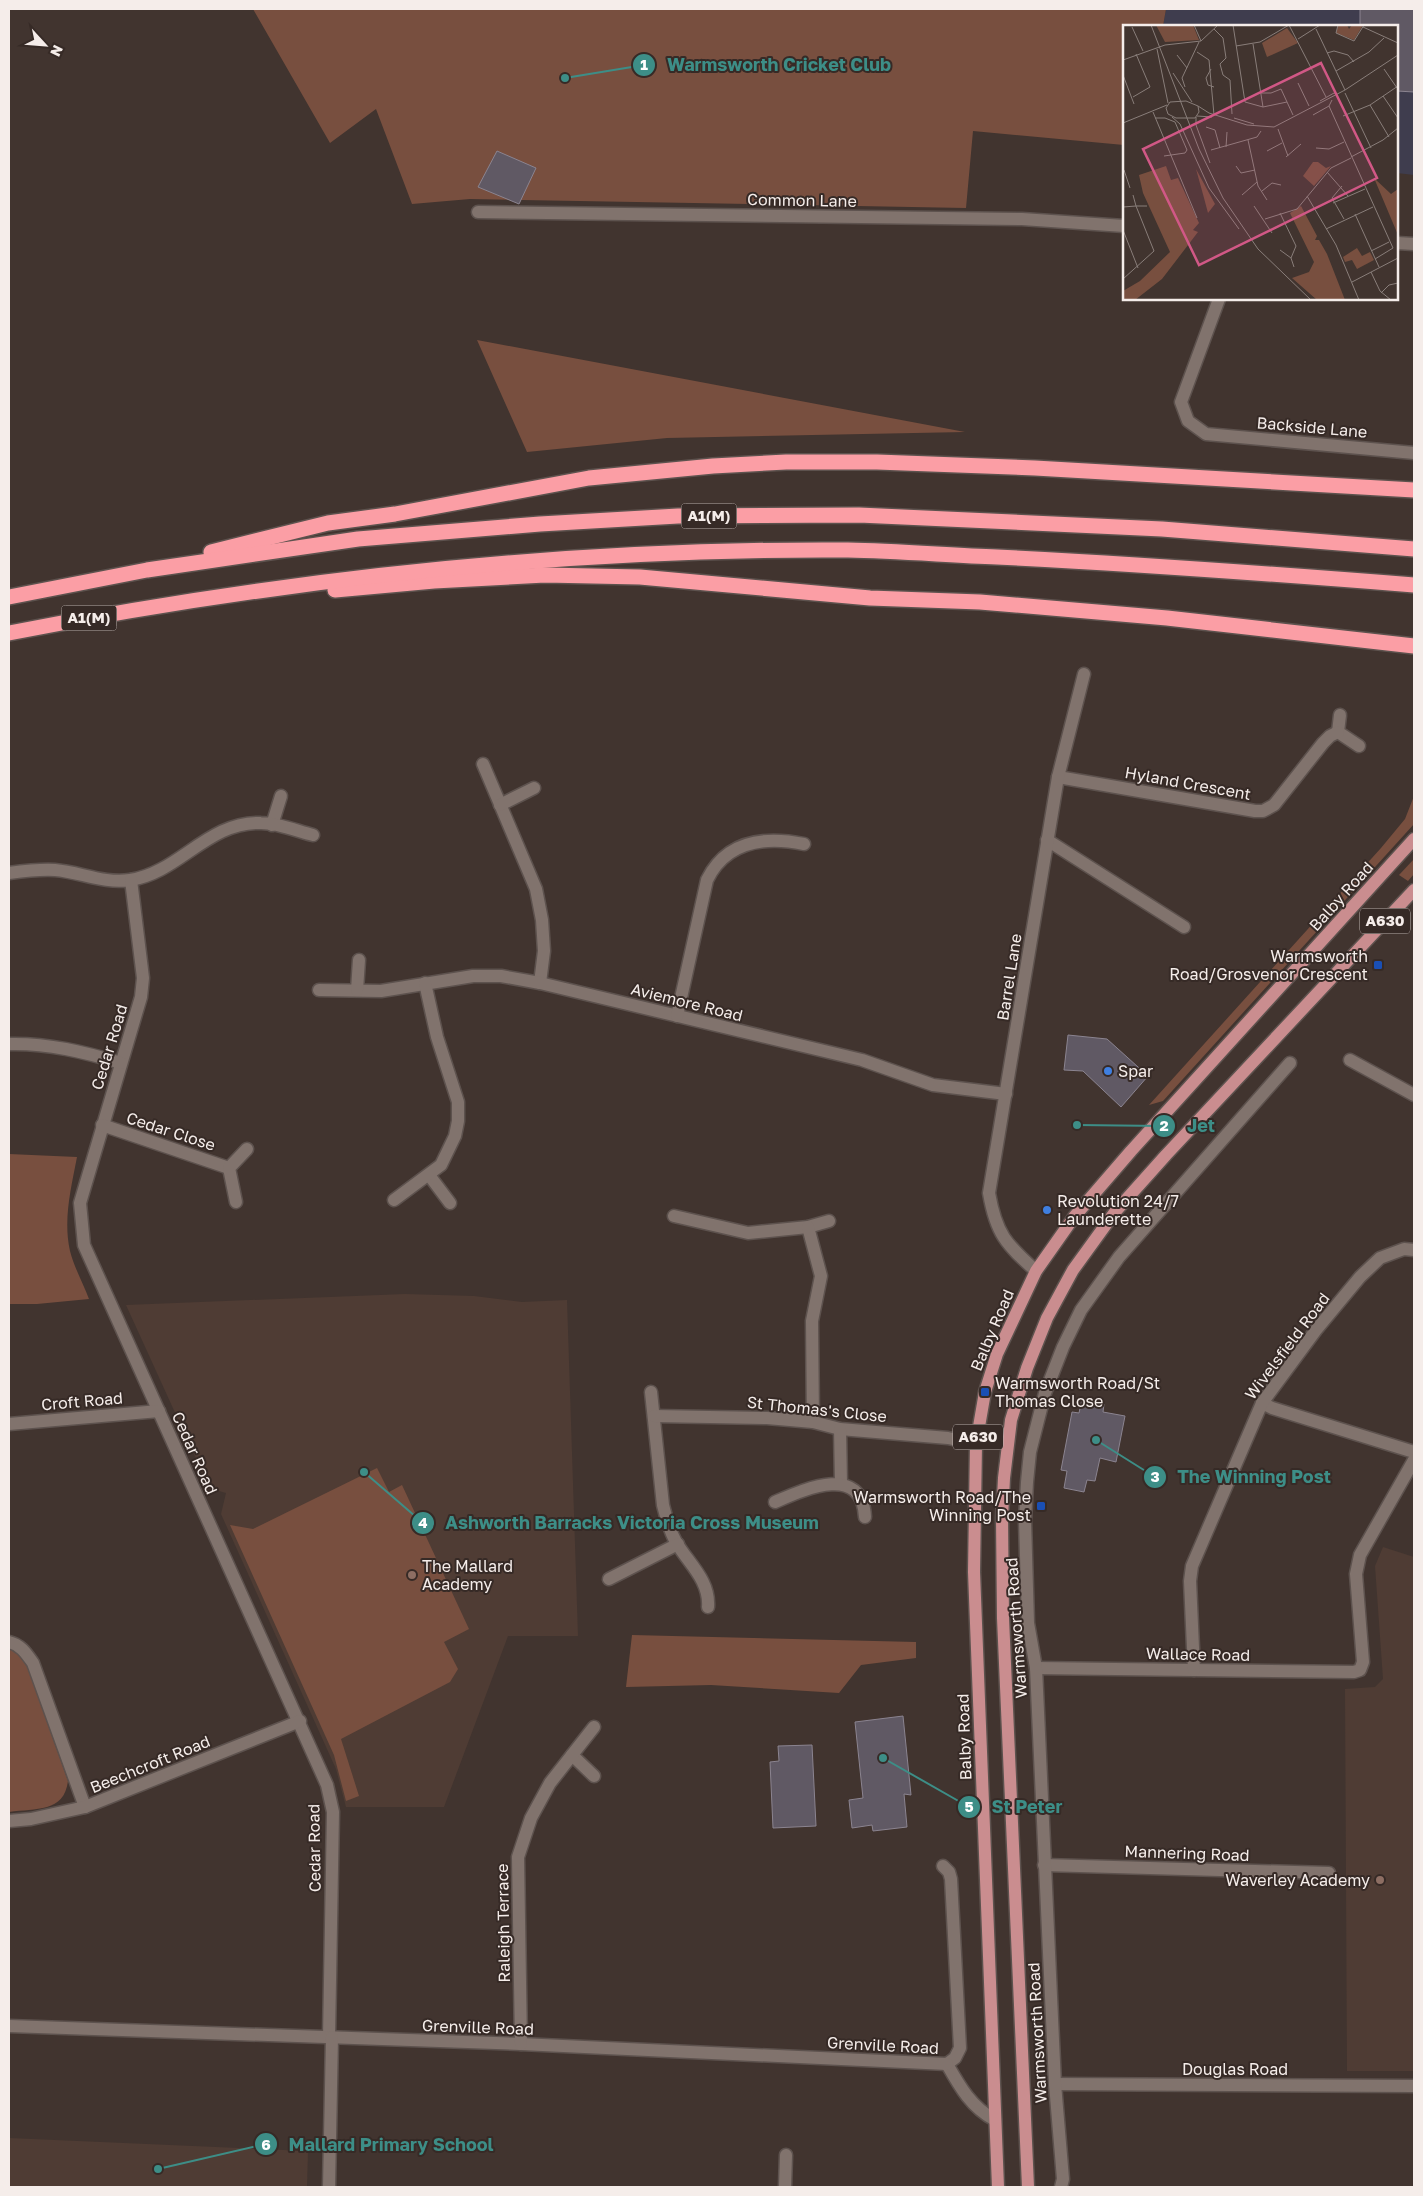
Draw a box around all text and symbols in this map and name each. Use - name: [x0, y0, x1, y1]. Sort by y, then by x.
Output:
- north arrow: [20, 20, 70, 70]
- inset map: [1123, 25, 1398, 300]
- text: N: [47, 42, 67, 59]
- callout: Warmsworth Cricket Club: [632, 48, 901, 81]
- text: Warmsworth Cricket Club: [667, 53, 891, 75]
- text: 1: [640, 55, 648, 73]
- street label: Common Lane: [747, 189, 857, 211]
- street label: Backside Lane: [1256, 412, 1368, 442]
- road number: A1(M): [682, 504, 736, 528]
- road number: A1(M): [62, 606, 116, 630]
- street label: Hyland Crescent: [1123, 762, 1253, 804]
- street label: Balby Road: [1305, 857, 1377, 935]
- road number: A630: [1360, 908, 1410, 934]
- street label: Barrel Lane: [992, 932, 1026, 1022]
- place label: Warmsworth Road/Grosvenor Crescent: [1169, 946, 1368, 984]
- marker: Warmsworth Road/Grosvenor Crescent: [1372, 959, 1384, 971]
- street label: Aviemore Road: [629, 978, 745, 1026]
- street label: Cedar Road: [87, 1002, 131, 1092]
- place label: Spar: [1118, 1061, 1153, 1081]
- marker: Spar: [1102, 1065, 1114, 1077]
- street label: Cedar Close: [124, 1107, 218, 1155]
- callout: Jet: [1152, 1109, 1225, 1142]
- text: Jet: [1187, 1114, 1215, 1136]
- text: 2: [1159, 1116, 1169, 1134]
- place label: Revolution 24/7 Launderette: [1057, 1191, 1179, 1229]
- marker: Revolution 24/7 Launderette: [1041, 1204, 1053, 1216]
- street label: Balby Road: [966, 1286, 1018, 1374]
- street label: Wivelsfield Road: [1240, 1289, 1334, 1403]
- place label: Warmsworth Road/St Thomas Close: [995, 1373, 1160, 1411]
- marker: Warmsworth Road/St Thomas Close: [979, 1386, 991, 1398]
- street label: Croft Road: [40, 1387, 124, 1415]
- street label: St Thomas's Close: [746, 1392, 888, 1426]
- street label: Cedar Road: [168, 1409, 222, 1497]
- road number: A630: [953, 1424, 1003, 1450]
- callout: The Winning Post: [1142, 1461, 1341, 1494]
- text: The Winning Post: [1177, 1465, 1331, 1487]
- text: 3: [1150, 1467, 1160, 1485]
- place label: Warmsworth Road/The Winning Post: [853, 1487, 1031, 1525]
- marker: Warmsworth Road/The Winning Post: [1035, 1500, 1047, 1512]
- callout: Ashworth Barracks Victoria Cross Museum: [410, 1506, 829, 1539]
- text: Ashworth Barracks Victoria Cross Museum: [445, 1511, 819, 1533]
- text: 4: [418, 1513, 428, 1531]
- place label: The Mallard Academy: [422, 1556, 513, 1594]
- street label: Warmsworth Road: [1001, 1557, 1031, 1699]
- marker: The Mallard Academy: [406, 1569, 418, 1581]
- street label: Wallace Road: [1146, 1643, 1250, 1665]
- street label: Balby Road: [952, 1693, 976, 1781]
- street label: Beechcroft Road: [87, 1731, 213, 1797]
- callout: St Peter: [956, 1790, 1072, 1823]
- text: St Peter: [992, 1795, 1062, 1817]
- text: 5: [964, 1797, 974, 1815]
- street label: Cedar Road: [303, 1804, 325, 1892]
- street label: Mannering Road: [1124, 1841, 1250, 1865]
- street label: Raleigh Terrace: [492, 1863, 514, 1983]
- place label: Waverley Academy: [1225, 1870, 1370, 1890]
- marker: Waverley Academy: [1374, 1874, 1386, 1886]
- street label: Warmsworth Road: [1023, 1962, 1051, 2104]
- street label: Grenville Road: [422, 2015, 534, 2039]
- street label: Grenville Road: [827, 2032, 939, 2058]
- street label: Douglas Road: [1182, 2059, 1288, 2079]
- callout: Mallard Primary School: [253, 2128, 504, 2161]
- text: Mallard Primary School: [288, 2133, 494, 2155]
- text: 6: [261, 2135, 271, 2153]

